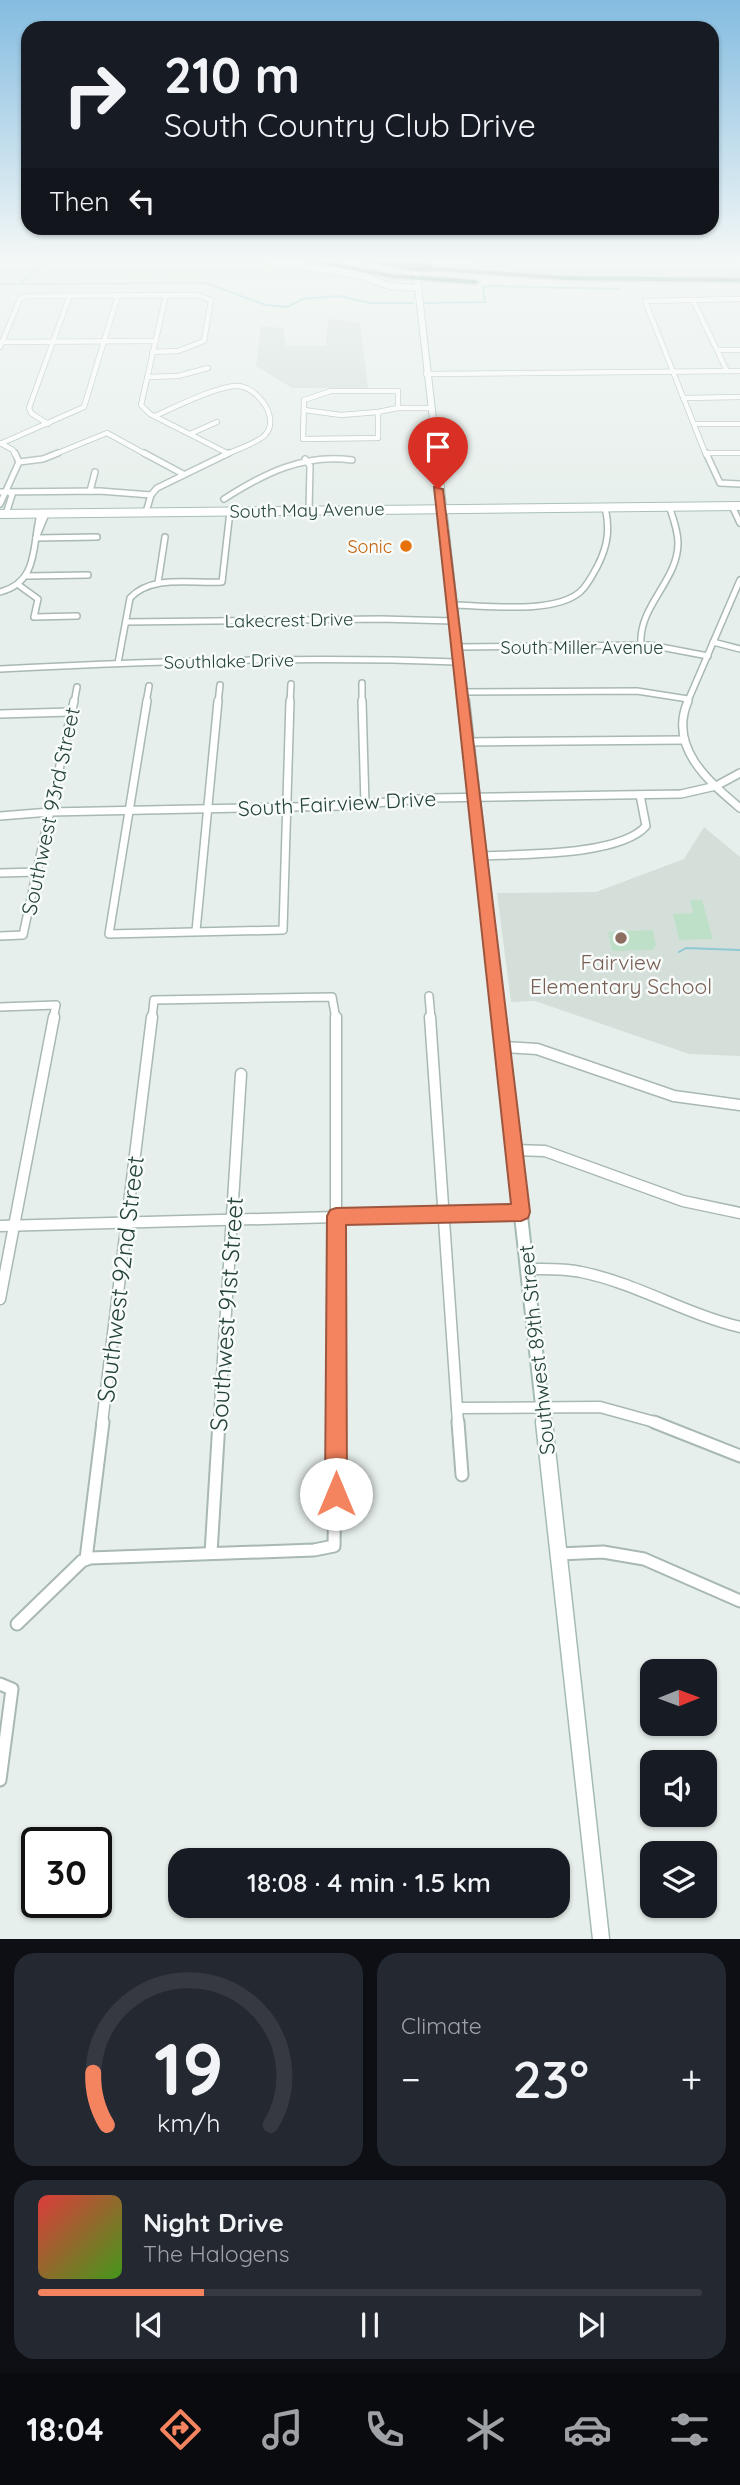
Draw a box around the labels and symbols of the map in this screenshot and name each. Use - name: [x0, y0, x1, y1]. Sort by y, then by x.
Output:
- pin: [408, 417, 468, 489]
- street label: South May Avenue: [229, 497, 385, 523]
- place label: Sonic: [347, 535, 392, 558]
- marker: Sonic: [398, 538, 414, 554]
- street label: Lakecrest Drive: [224, 607, 354, 633]
- street label: South Miller Avenue: [501, 636, 663, 659]
- street label: Southlake Drive: [164, 648, 294, 674]
- street label: Southwest 93rd Street: [15, 705, 85, 917]
- street label: South Fairview Drive: [237, 785, 437, 821]
- marker: Fairview Elementary School: [613, 930, 629, 946]
- place label: Fairview Elementary School: [530, 949, 712, 999]
- street label: Southwest 92nd Street: [90, 1154, 150, 1404]
- street label: Southwest 91st Street: [203, 1196, 249, 1432]
- street label: Southwest 89th Street: [512, 1244, 560, 1456]
- position arrow: [299, 1457, 373, 1531]
- north arrow: [640, 1659, 718, 1736]
- speed limit sign: 30: [21, 1827, 112, 1918]

